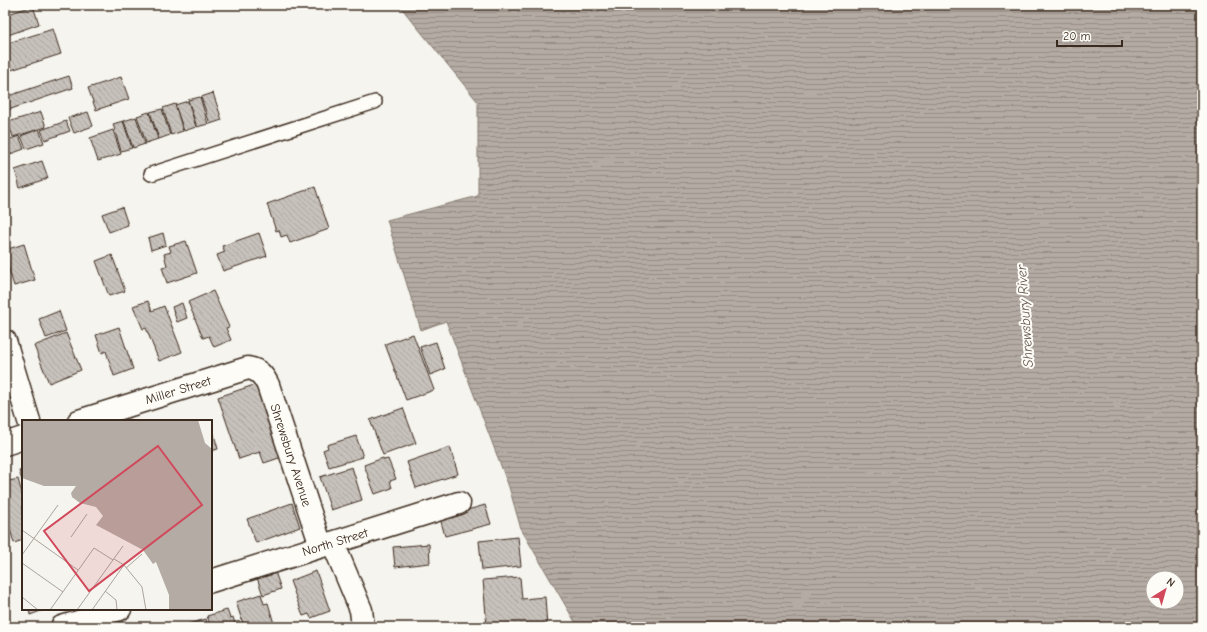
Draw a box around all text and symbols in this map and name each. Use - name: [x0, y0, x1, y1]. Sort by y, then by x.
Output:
- scale bar: [1057, 22, 1122, 48]
- text: 20 m: [1063, 29, 1091, 43]
- water label: Shrewsbury River: [1013, 263, 1037, 368]
- street label: Miller Street: [143, 372, 214, 407]
- street label: Shrewsbury Avenue: [267, 402, 315, 509]
- inset map: [22, 420, 212, 610]
- street label: North Street: [300, 524, 371, 559]
- north arrow: [1145, 570, 1185, 610]
- text: N: [1164, 575, 1177, 590]

